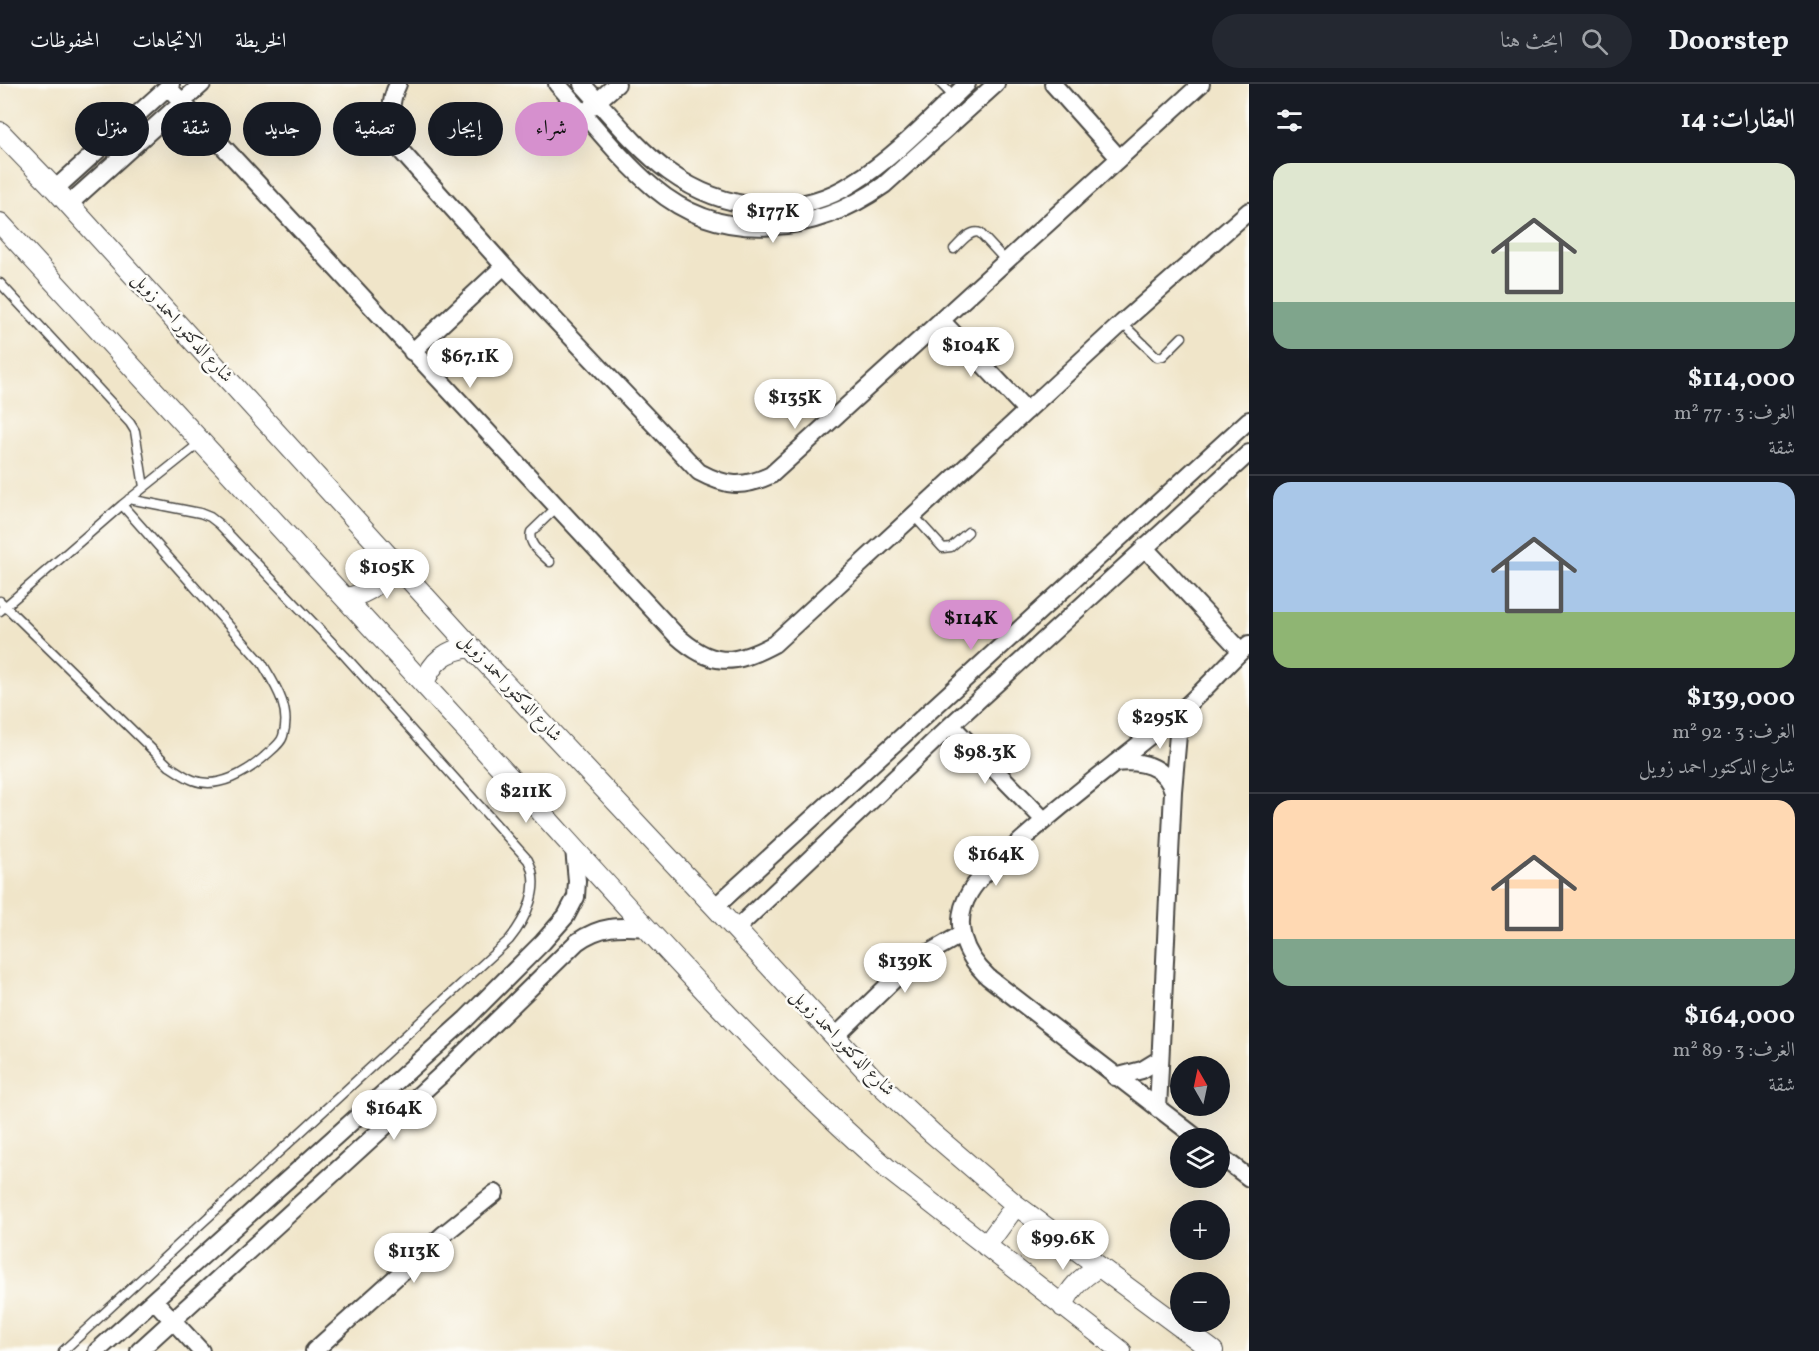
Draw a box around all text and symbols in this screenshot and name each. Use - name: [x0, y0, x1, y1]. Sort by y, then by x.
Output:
- search box: [1212, 14, 1632, 68]
- text: Doorstep: [1668, 22, 1789, 61]
- icon: search: [1578, 25, 1611, 58]
- text: ابحث هنا: [1500, 26, 1563, 57]
- text: المحفوظات: [30, 27, 99, 56]
- text: الاتجاهات: [132, 27, 202, 56]
- text: الخريطة: [235, 27, 286, 56]
- chip: منزل: [75, 102, 149, 156]
- chip: شقة: [161, 102, 231, 156]
- chip: جديد: [243, 102, 321, 156]
- chip: تصفية: [333, 102, 416, 156]
- chip: إيجار: [428, 102, 503, 156]
- chip: شراء: [515, 102, 588, 156]
- text: العقارات: 14: [1681, 102, 1795, 138]
- icon: filters: [1273, 104, 1306, 137]
- pin: $177K: [731, 193, 815, 244]
- text: $177K: [747, 198, 799, 226]
- icon: home: [1480, 202, 1588, 310]
- street label: شارع الدكتور احمد زويل: [125, 267, 238, 389]
- pin: $104K: [929, 327, 1013, 378]
- text: $104K: [942, 332, 1000, 360]
- pin: $67.1K: [421, 338, 519, 389]
- text: $67.1K: [441, 343, 499, 371]
- text: $114,000: [1688, 361, 1795, 397]
- pin: $135K: [753, 379, 837, 430]
- text: $135K: [768, 384, 822, 412]
- text: الغرف: 3 · 77 m²: [1674, 400, 1795, 428]
- text: شقة: [1769, 435, 1795, 463]
- icon: home: [1480, 521, 1588, 629]
- pin: $105K: [345, 549, 429, 600]
- text: $105K: [359, 554, 415, 582]
- pin: $114K: [929, 600, 1013, 651]
- text: $114K: [944, 605, 998, 633]
- street label: شارع الدكتور احمد زويل: [452, 628, 567, 749]
- text: $139,000: [1687, 680, 1795, 716]
- pin: $295K: [1118, 699, 1202, 750]
- text: $295K: [1132, 704, 1188, 732]
- text: الغرف: 3 · 92 m²: [1672, 719, 1795, 747]
- pin: $98.3K: [936, 734, 1034, 785]
- text: $98.3K: [954, 739, 1016, 767]
- text: شارع الدكتور احمد زويل: [1639, 754, 1795, 782]
- pin: $211K: [484, 773, 568, 824]
- text: $211K: [500, 778, 552, 806]
- pin: $164K: [954, 836, 1038, 887]
- icon: home: [1480, 839, 1588, 947]
- text: $164K: [968, 841, 1024, 869]
- pin: $139K: [863, 943, 947, 994]
- text: $139K: [878, 948, 932, 976]
- street label: شارع الدكتور احمد زويل: [783, 984, 900, 1103]
- text: $164,000: [1684, 998, 1795, 1034]
- text: الغرف: 3 · 89 m²: [1673, 1037, 1795, 1065]
- north arrow: [1170, 1056, 1230, 1116]
- map controls: [1170, 1056, 1230, 1332]
- text: شقة: [1769, 1072, 1795, 1100]
- pin: $164K: [352, 1090, 436, 1141]
- text: $164K: [366, 1095, 422, 1123]
- button: layers: [1170, 1128, 1230, 1188]
- button: +: [1170, 1200, 1230, 1260]
- pin: $99.6K: [1014, 1220, 1112, 1271]
- text: $99.6K: [1031, 1225, 1095, 1253]
- pin: $113K: [372, 1233, 456, 1284]
- text: $113K: [388, 1238, 440, 1266]
- button: −: [1170, 1272, 1230, 1332]

